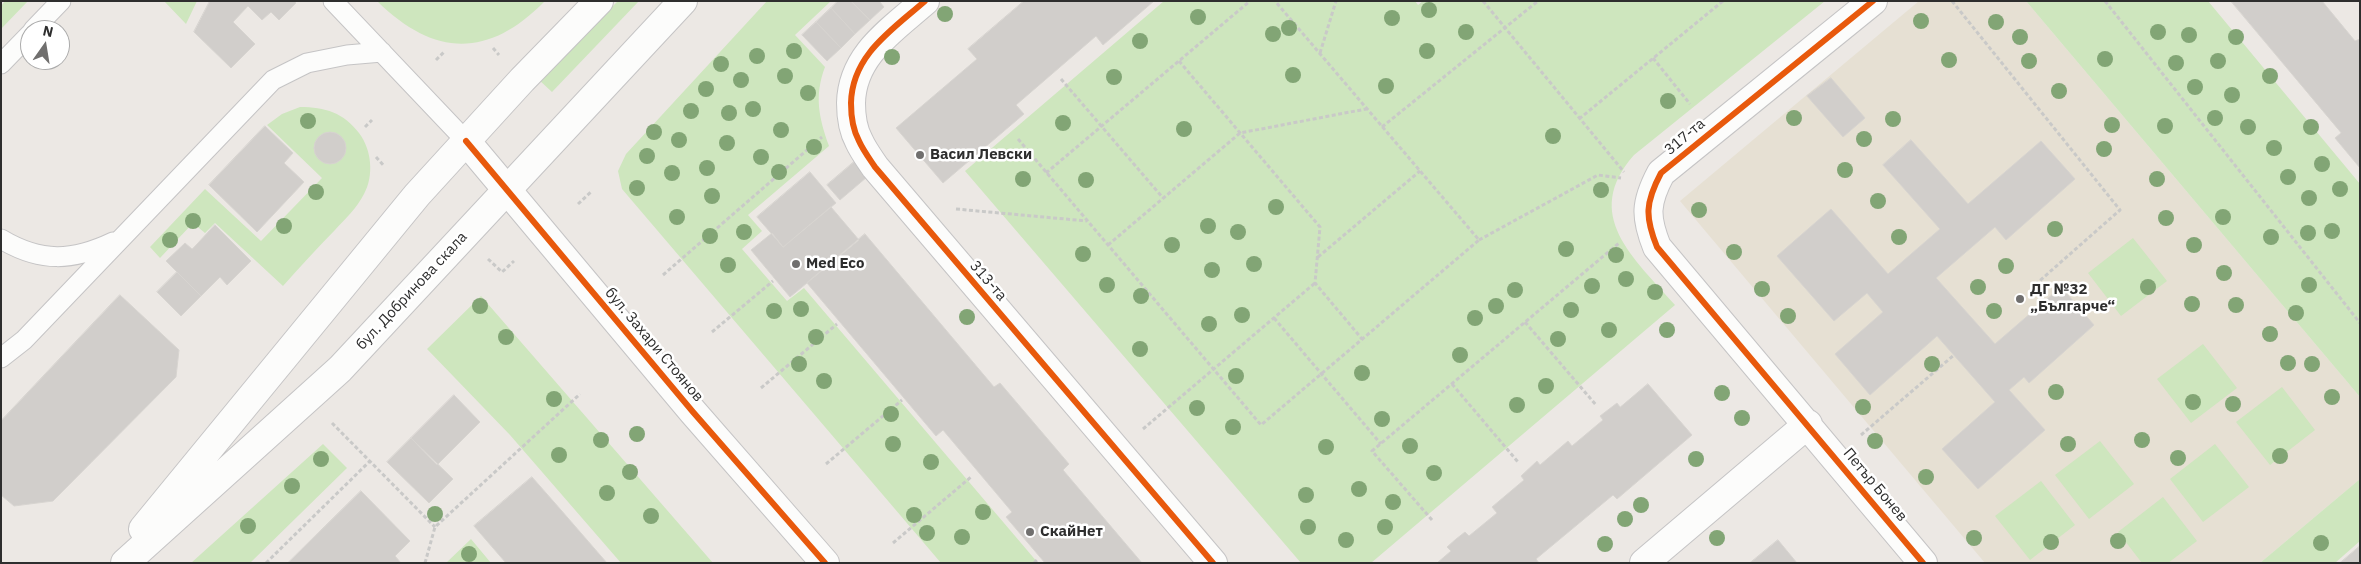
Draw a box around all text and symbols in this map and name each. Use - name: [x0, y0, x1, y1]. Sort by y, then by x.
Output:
- north arrow: [20, 20, 70, 70]
- text: N: [41, 21, 55, 41]
- street label: 317-та: [1661, 115, 1709, 159]
- place label: Васил Левски: [930, 146, 1032, 164]
- marker: Васил Левски: [914, 149, 926, 161]
- street label: бул. Добринова скала: [353, 228, 471, 354]
- place label: Med Eco: [806, 255, 864, 273]
- street label: 313-та: [966, 257, 1010, 305]
- marker: Med Eco: [790, 258, 802, 270]
- place label: ДГ №32 „Българче“: [2030, 281, 2115, 316]
- street label: бул. Захари Стоянов: [601, 284, 707, 406]
- marker: ДГ №32 „Българче“: [2014, 293, 2026, 305]
- street label: Петър Бонев: [1839, 445, 1911, 525]
- place label: СкайНет: [1040, 523, 1103, 541]
- marker: СкайНет: [1024, 526, 1036, 538]

